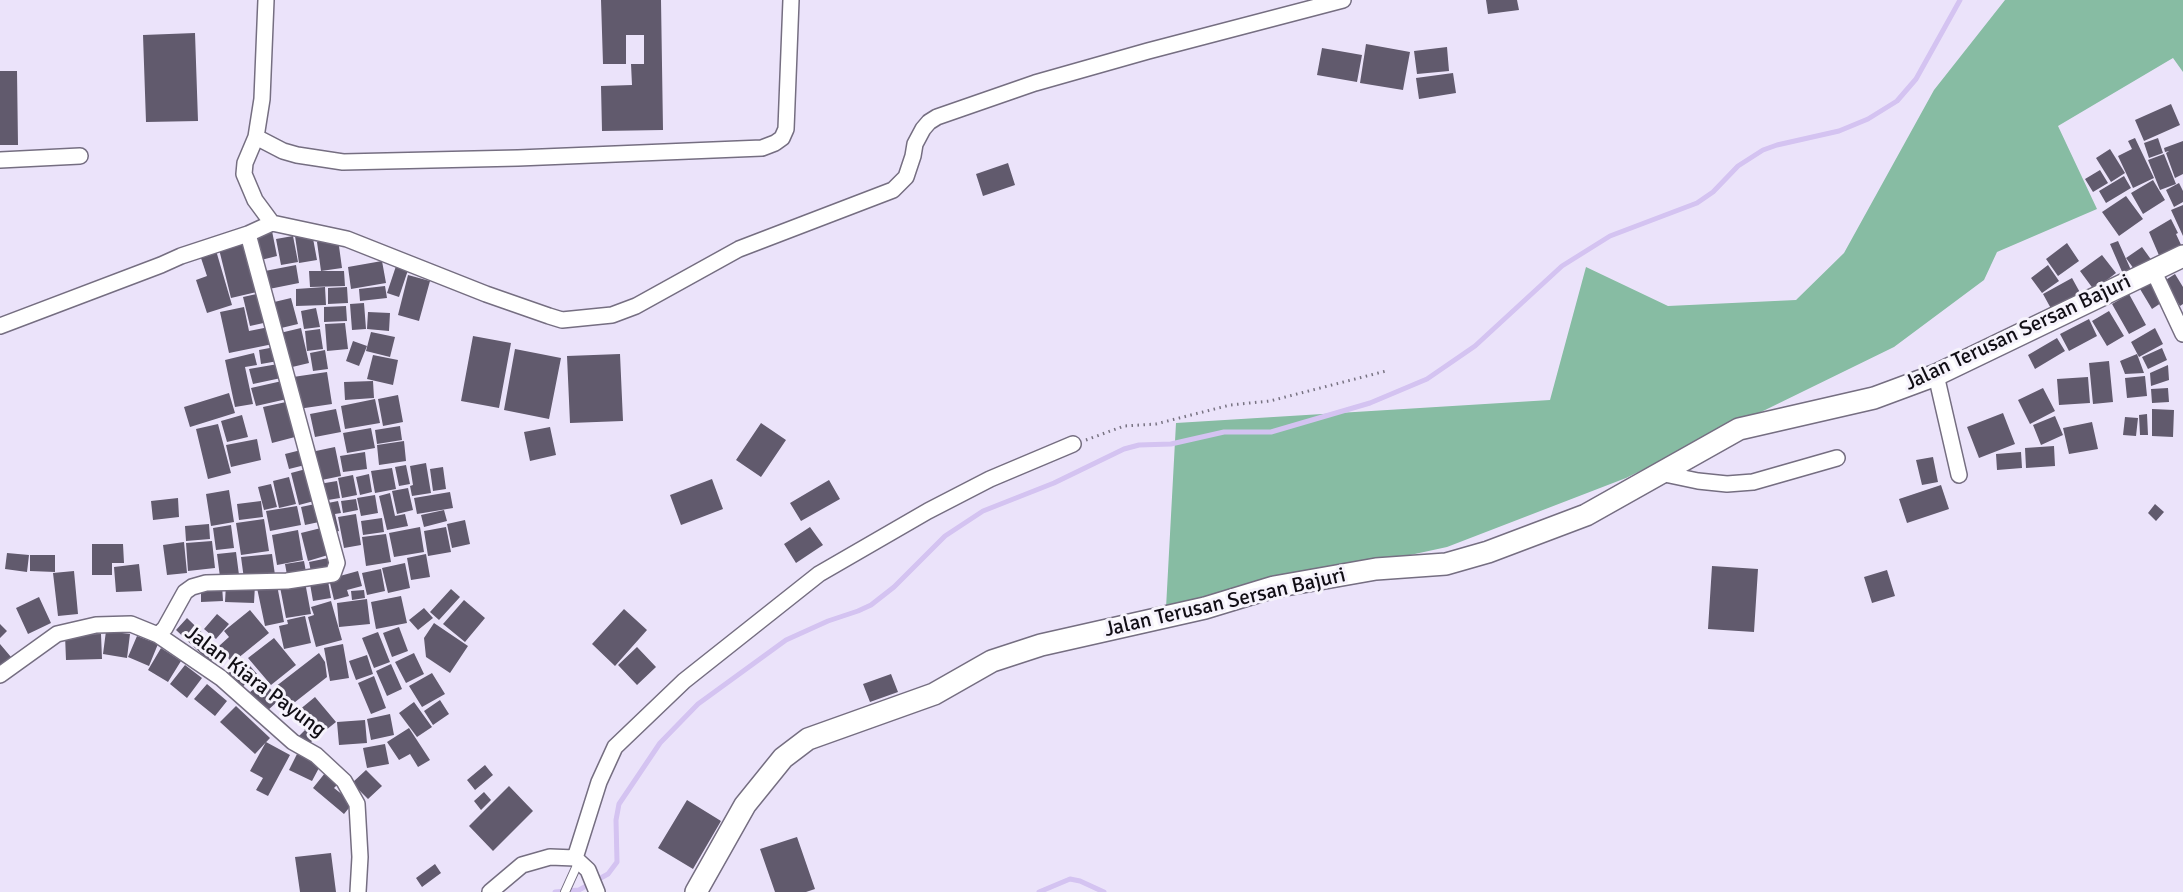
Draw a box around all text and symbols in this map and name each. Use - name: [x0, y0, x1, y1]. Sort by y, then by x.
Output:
- street label: Jalan Terusan Sersan Bajuri: [1901, 269, 2135, 397]
- street label: Jalan Terusan Sersan Bajuri: [1102, 563, 1348, 643]
- street label: Jalan Kiara Payung: [180, 621, 330, 743]

